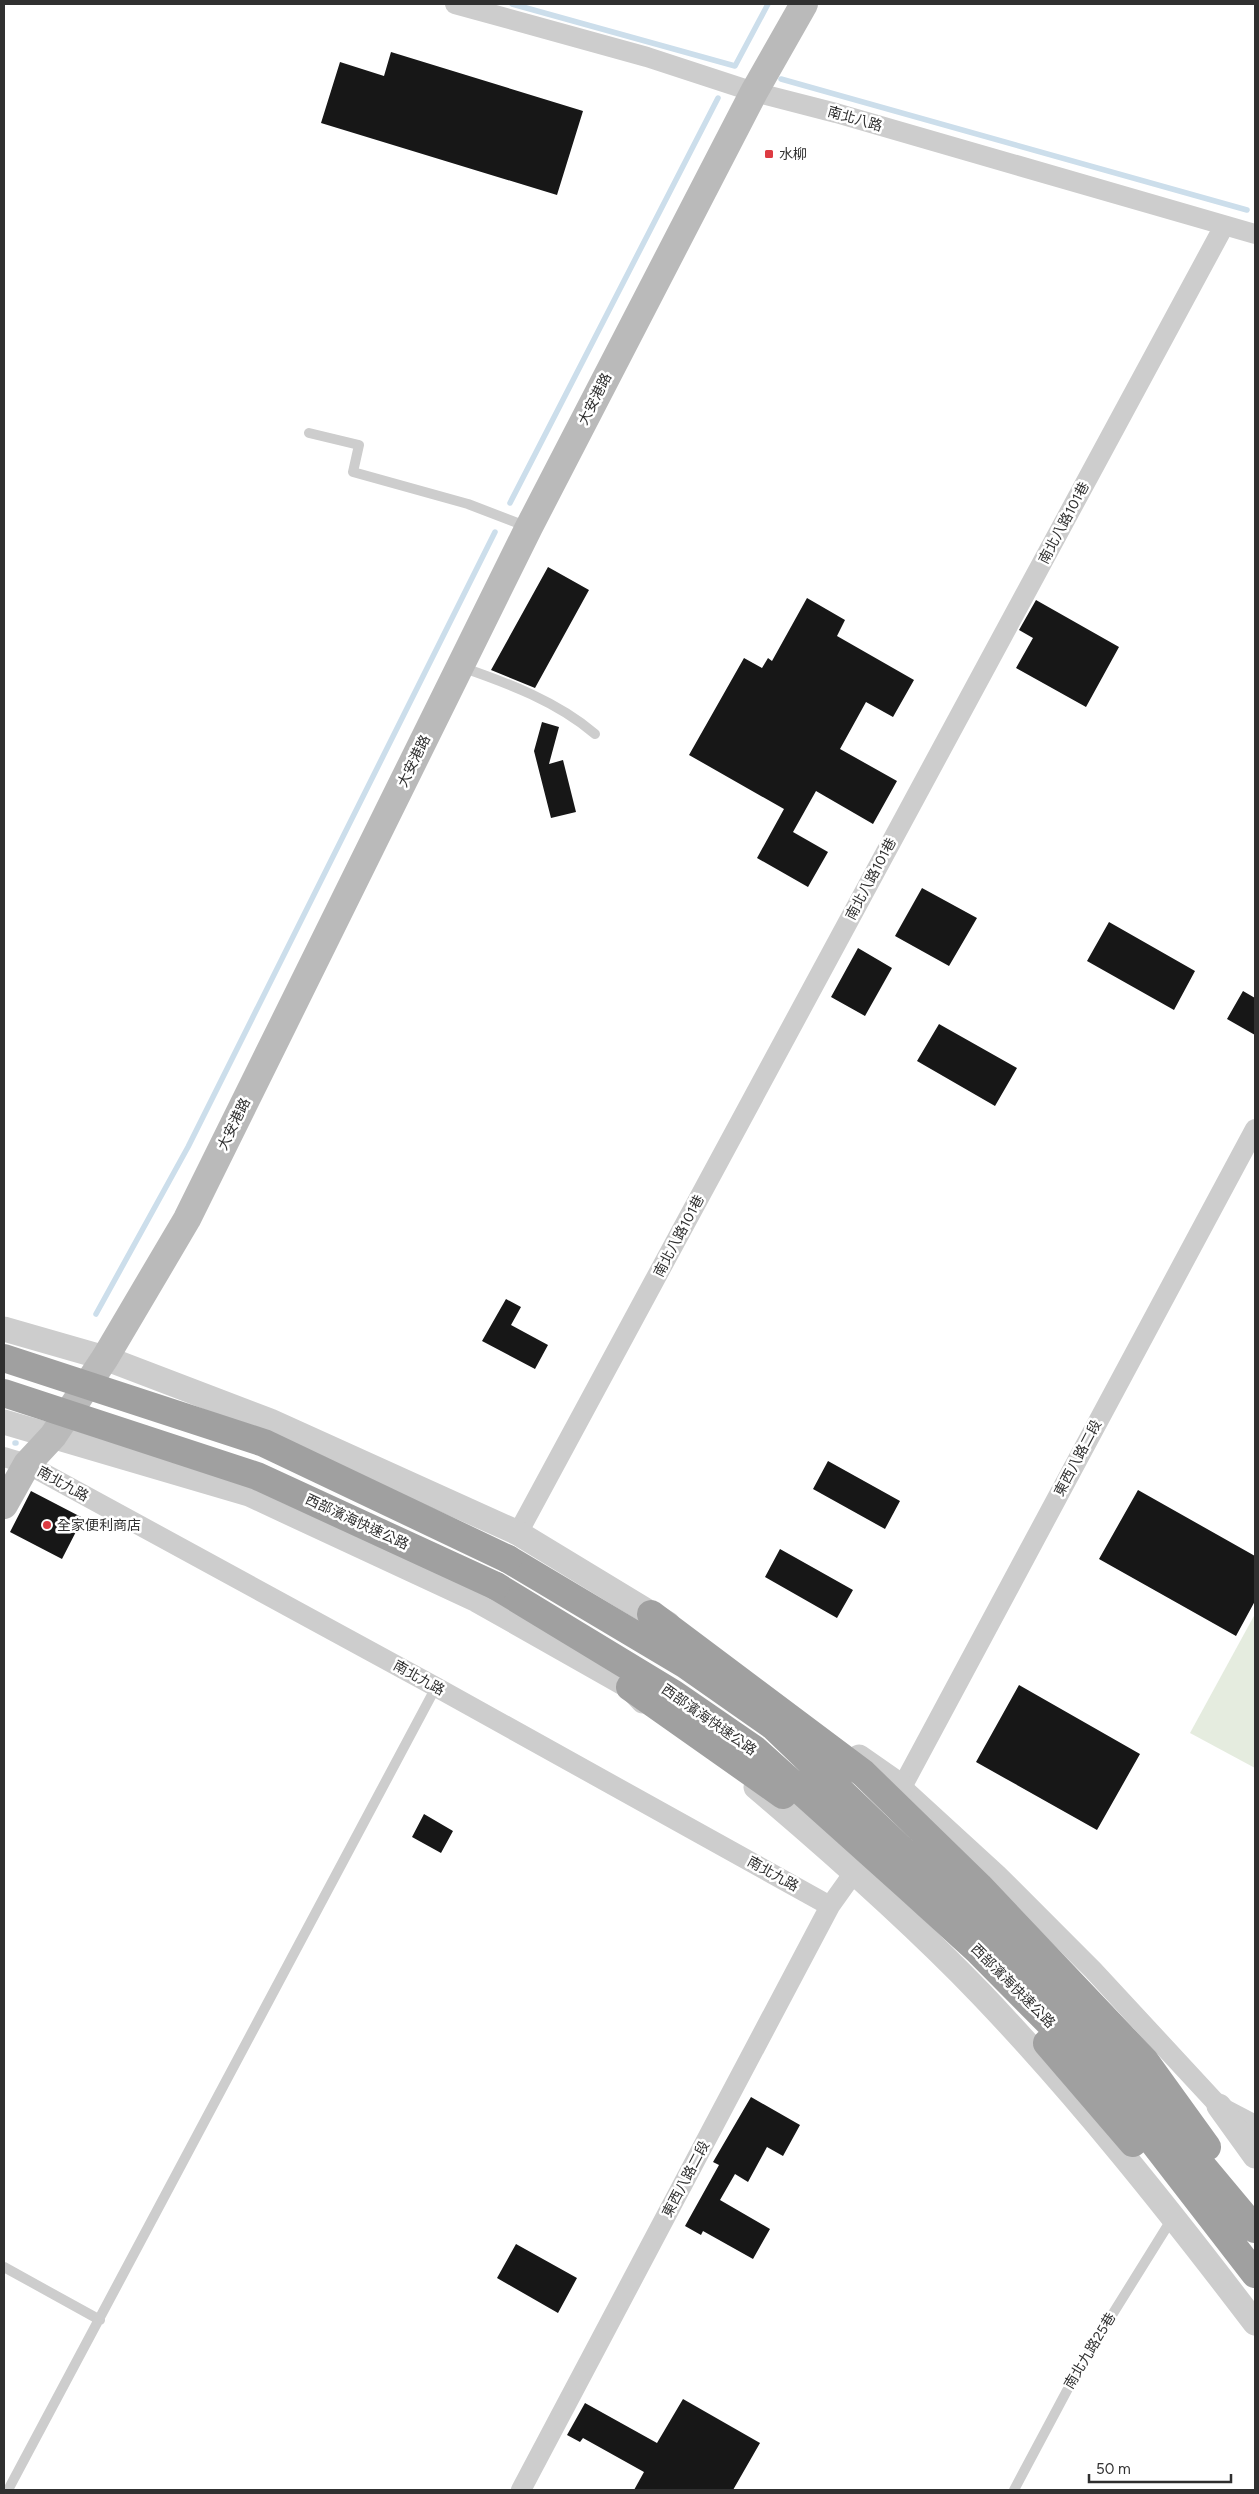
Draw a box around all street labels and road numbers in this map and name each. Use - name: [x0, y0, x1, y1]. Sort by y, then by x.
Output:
- street label: 南北八路: [826, 103, 884, 135]
- street label: 大安港路: [575, 370, 615, 428]
- street label: 南北八路101巷: [1035, 479, 1093, 567]
- street label: 大安港路: [394, 732, 434, 790]
- street label: 南北八路101巷: [842, 835, 900, 923]
- street label: 大安港路: [214, 1095, 254, 1153]
- street label: 南北八路101巷: [650, 1192, 708, 1280]
- street label: 東西八路二段: [1051, 1417, 1105, 1499]
- street label: 南北九路: [34, 1463, 92, 1505]
- street label: 西部濱海快速公路: [303, 1491, 411, 1553]
- street label: 南北九路: [390, 1657, 448, 1699]
- street label: 西部濱海快速公路: [658, 1681, 760, 1759]
- street label: 南北九路: [744, 1853, 802, 1895]
- street label: 西部濱海快速公路: [967, 1940, 1059, 2032]
- street label: 東西八路二段: [659, 2138, 713, 2220]
- street label: 南北九路25巷: [1061, 2310, 1119, 2392]

